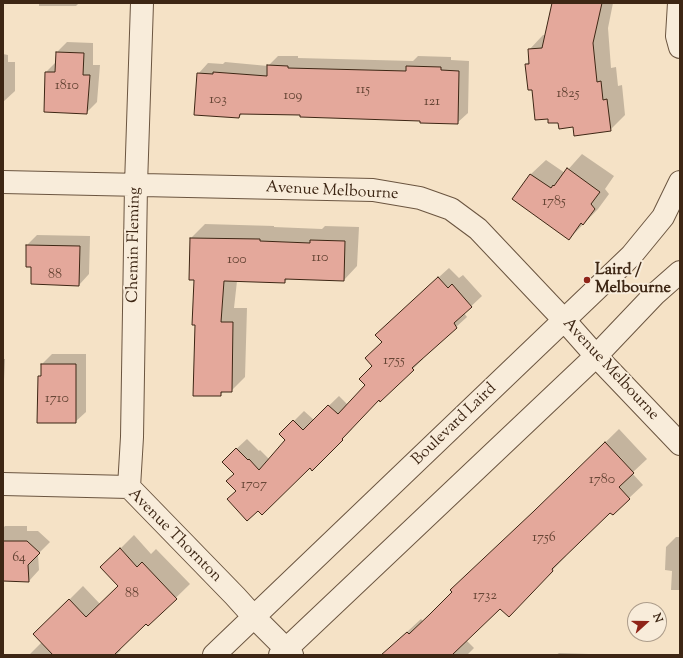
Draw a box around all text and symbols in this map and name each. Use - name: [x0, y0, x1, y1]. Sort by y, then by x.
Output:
- house number: 1810: [55, 79, 79, 95]
- house number: 115: [356, 83, 370, 99]
- house number: 1825: [557, 87, 579, 103]
- house number: 109: [284, 89, 302, 105]
- house number: 103: [209, 93, 227, 109]
- house number: 121: [424, 95, 440, 111]
- street label: Avenue Melbourne: [265, 179, 399, 205]
- street label: Chemin Fleming: [124, 187, 146, 303]
- house number: 1785: [542, 195, 566, 211]
- house number: 110: [312, 251, 328, 267]
- house number: 100: [227, 253, 247, 269]
- place label: Laird / Melbourne: [595, 261, 671, 299]
- house number: 88: [48, 268, 62, 284]
- marker: Laird / Melbourne: [582, 275, 592, 285]
- street label: Avenue Melbourne: [558, 315, 662, 425]
- house number: 1755: [383, 354, 405, 370]
- street label: Boulevard Laird: [409, 380, 501, 470]
- house number: 1710: [45, 392, 69, 408]
- house number: 1780: [589, 473, 615, 489]
- house number: 1707: [241, 478, 267, 494]
- street label: Avenue Thornton: [123, 485, 225, 587]
- house number: 1756: [532, 531, 556, 547]
- house number: 64: [12, 551, 26, 567]
- house number: 88: [125, 587, 139, 603]
- house number: 1732: [473, 589, 497, 605]
- north arrow: [627, 602, 667, 642]
- text: N: [648, 611, 666, 625]

